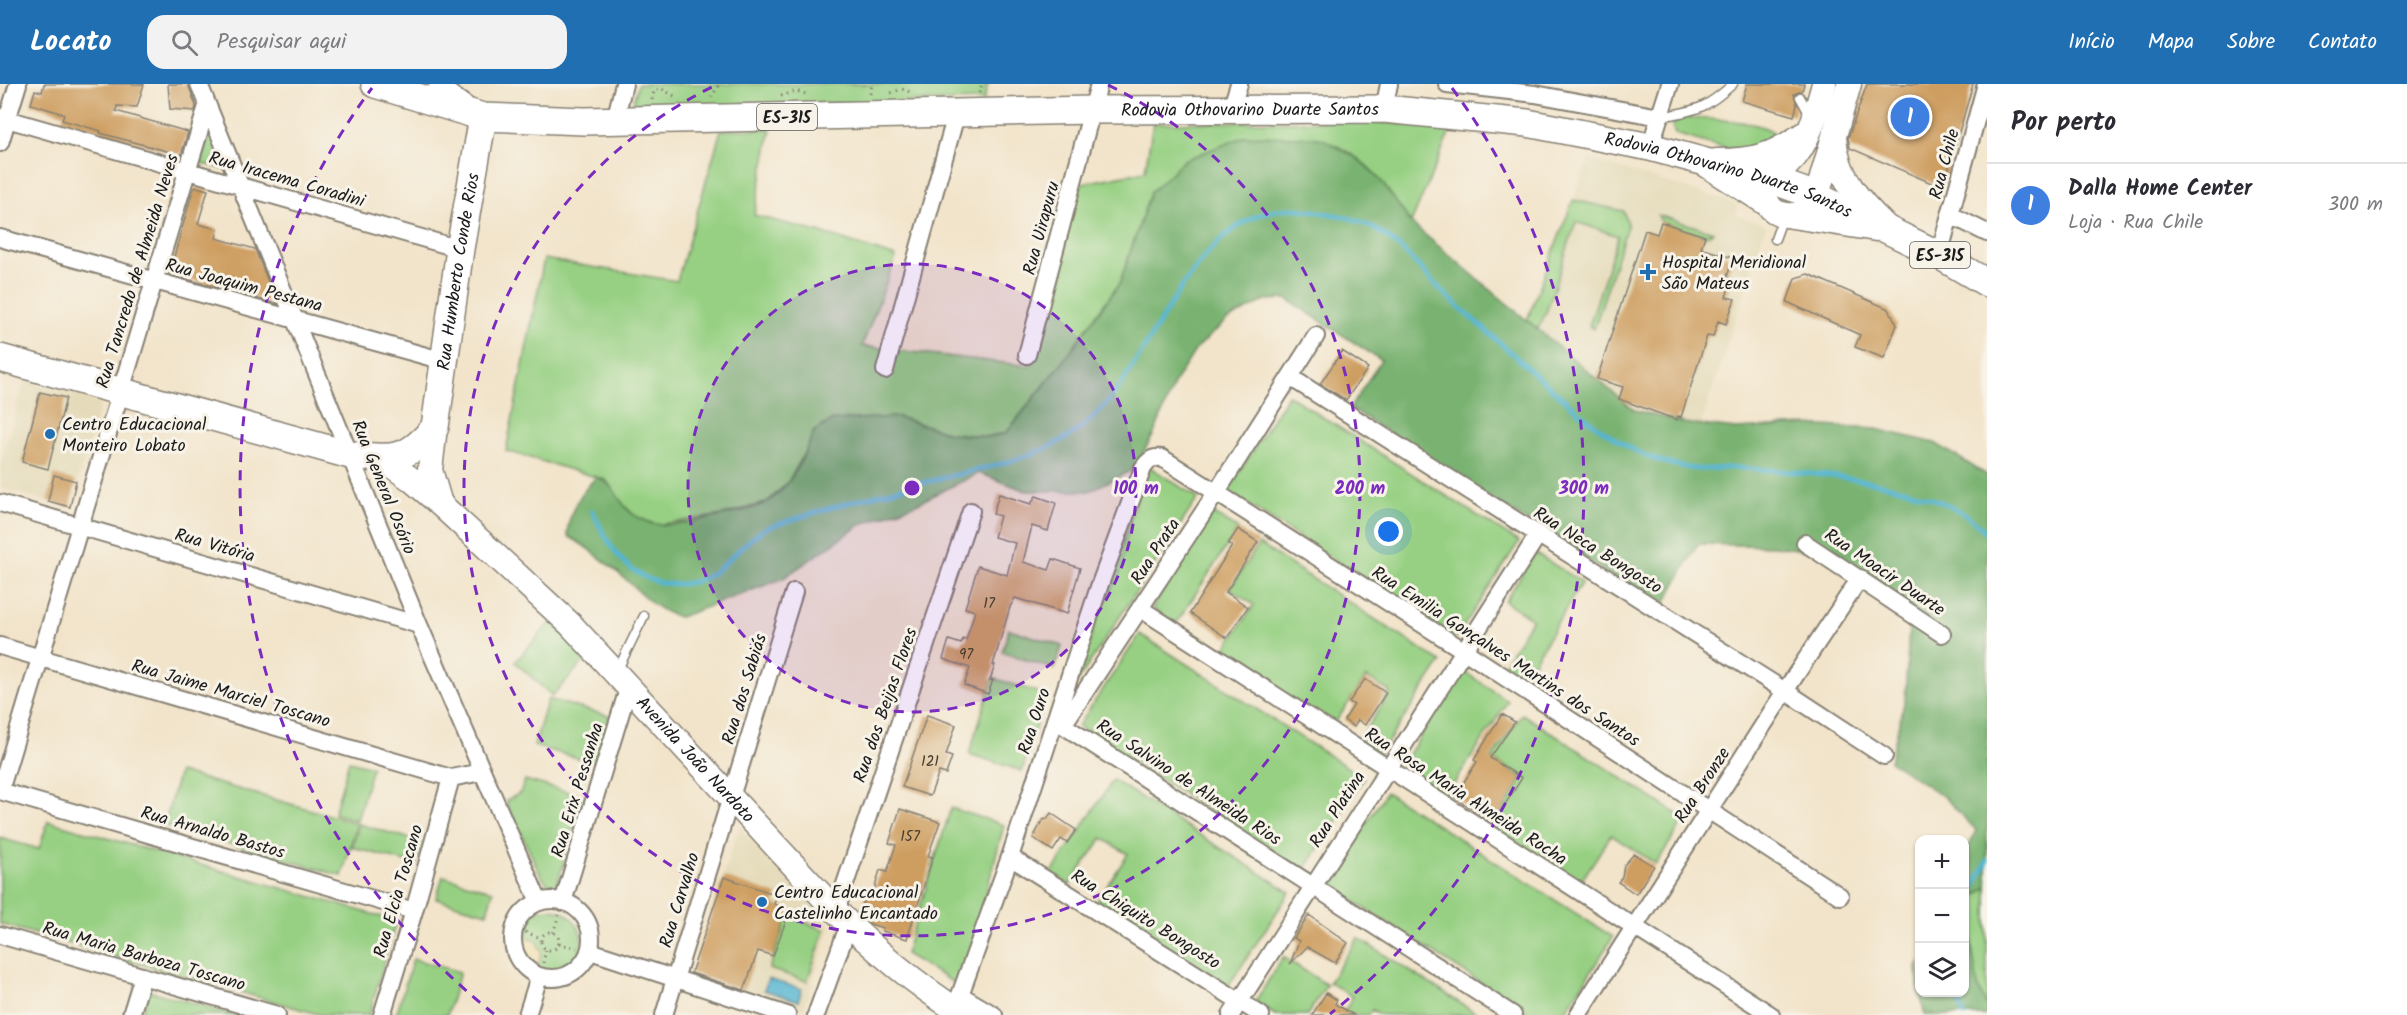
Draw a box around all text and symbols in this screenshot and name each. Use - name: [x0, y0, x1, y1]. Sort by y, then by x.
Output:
- search box: [147, 15, 567, 69]
- text: Locato: [30, 20, 111, 65]
- text: Pesquisar aqui: [216, 25, 346, 60]
- icon: search: [168, 26, 201, 59]
- text: Início: [2068, 26, 2115, 59]
- text: Mapa: [2148, 26, 2194, 59]
- text: Sobre: [2227, 26, 2275, 59]
- text: Contato: [2308, 26, 2377, 59]
- pin: 1: [1890, 94, 1930, 140]
- street label: Rodovia Othovarino Duarte Santos: [1121, 96, 1379, 126]
- text: Por perto: [2011, 102, 2116, 144]
- road number: ES-315: [757, 104, 817, 130]
- street label: Rodovia Othovarino Duarte Santos: [1602, 125, 1857, 227]
- street label: Rua Chile: [1922, 126, 1969, 203]
- street label: Rua Iracema Coradini: [205, 144, 369, 217]
- street label: Rua Tancredo de Almeida Neves: [89, 150, 188, 392]
- street label: Rua Humberto Conde Rios: [430, 171, 489, 372]
- text: Dalla Home Center: [2068, 172, 2252, 207]
- street label: Rua Uirapuru: [1016, 178, 1069, 279]
- text: 1: [2027, 189, 2034, 221]
- text: 300 m: [2328, 189, 2383, 221]
- text: Loja · Rua Chile: [2068, 207, 2203, 239]
- road number: ES-315: [1910, 242, 1970, 268]
- place label: Hospital Meridional São Mateus: [1662, 249, 1807, 299]
- street label: Rua Joaquim Pestana: [162, 251, 326, 321]
- marker: Hospital Meridional São Mateus: [1639, 263, 1657, 281]
- place label: Centro Educacional Monteiro Lobato: [62, 411, 207, 461]
- street label: Rua General Osório: [342, 416, 423, 559]
- marker: Centro Educacional Monteiro Lobato: [43, 427, 57, 441]
- text: 100 m: [1113, 475, 1159, 504]
- text: 200 m: [1335, 475, 1386, 504]
- text: 300 m: [1558, 475, 1609, 504]
- centre of rings: [902, 478, 922, 498]
- street label: Rua Neca Bongosto: [1527, 500, 1667, 603]
- street label: Rua Prata: [1124, 513, 1189, 591]
- your location: [1374, 517, 1403, 546]
- street label: Rua Vitória: [171, 521, 258, 572]
- street label: Rua Moacir Duarte: [1818, 522, 1951, 625]
- street label: Rua Emilia Gonçalves Martins dos Santos: [1365, 559, 1646, 755]
- house number: 17: [983, 592, 996, 616]
- street label: Rua dos Beijas Flores: [846, 624, 927, 787]
- street label: Rua dos Sabiás: [715, 630, 776, 749]
- house number: 97: [959, 643, 974, 667]
- street label: Rua Jaime Marciel Toscano: [128, 652, 334, 737]
- street label: Rua Ouro: [1011, 684, 1060, 759]
- street label: Avenida João Nardoto: [628, 690, 761, 831]
- street label: Rua Salvino de Almeida Rios: [1090, 712, 1287, 854]
- street label: Rua Erix Pessanha: [544, 719, 613, 862]
- street label: Rua Rosa Maria Almeida Rocha: [1358, 721, 1572, 874]
- street label: Rua Bronze: [1668, 742, 1739, 830]
- house number: 121: [921, 750, 939, 774]
- street label: Rua Platina: [1302, 766, 1374, 854]
- street label: Rua Arnaldo Bastos: [137, 799, 288, 868]
- street label: Rua Elcia Toscano: [367, 821, 432, 961]
- house number: 157: [900, 825, 921, 849]
- map controls: [1915, 835, 1969, 997]
- button: +: [1915, 835, 1969, 889]
- street label: Rua Carvalho: [652, 849, 709, 952]
- street label: Rua Chiquito Bongosto: [1065, 862, 1226, 978]
- place label: Centro Educacional Castelinho Encantado: [774, 879, 938, 929]
- button: −: [1915, 889, 1969, 943]
- marker: Centro Educacional Castelinho Encantado: [755, 895, 769, 909]
- street label: Rua Maria Barboza Toscano: [39, 915, 249, 1000]
- button: layers: [1915, 943, 1969, 997]

